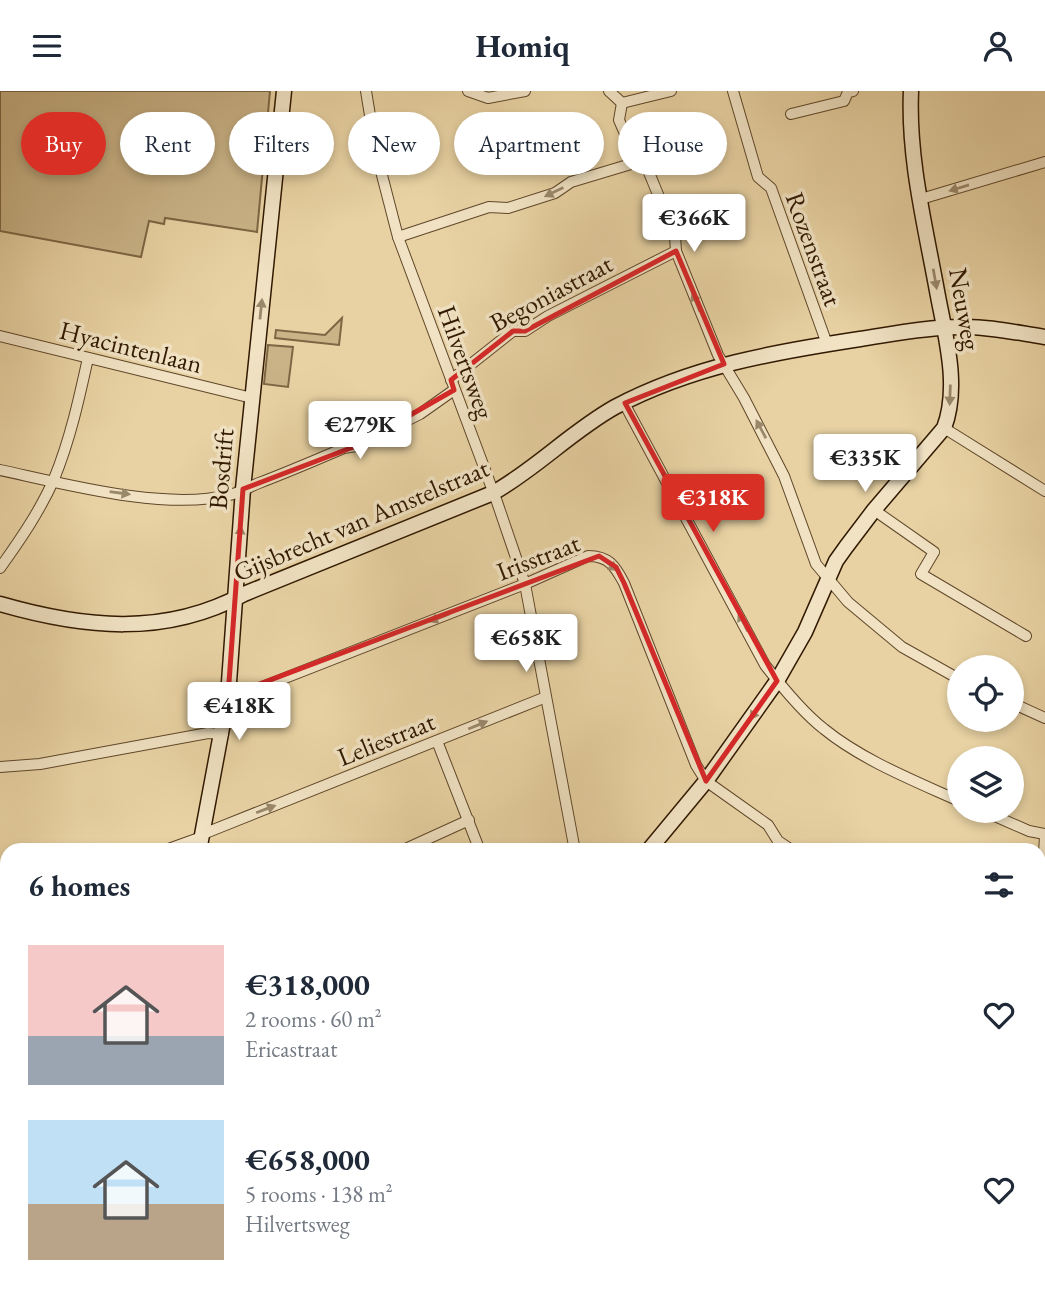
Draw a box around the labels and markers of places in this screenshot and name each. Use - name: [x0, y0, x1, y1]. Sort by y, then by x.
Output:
- pin: €366K: [645, 195, 743, 254]
- pin: €279K: [311, 401, 409, 461]
- pin: €335K: [816, 435, 914, 494]
- pin: €318K: [664, 475, 762, 534]
- pin: €658K: [477, 615, 575, 674]
- pin: €418K: [190, 683, 288, 742]

